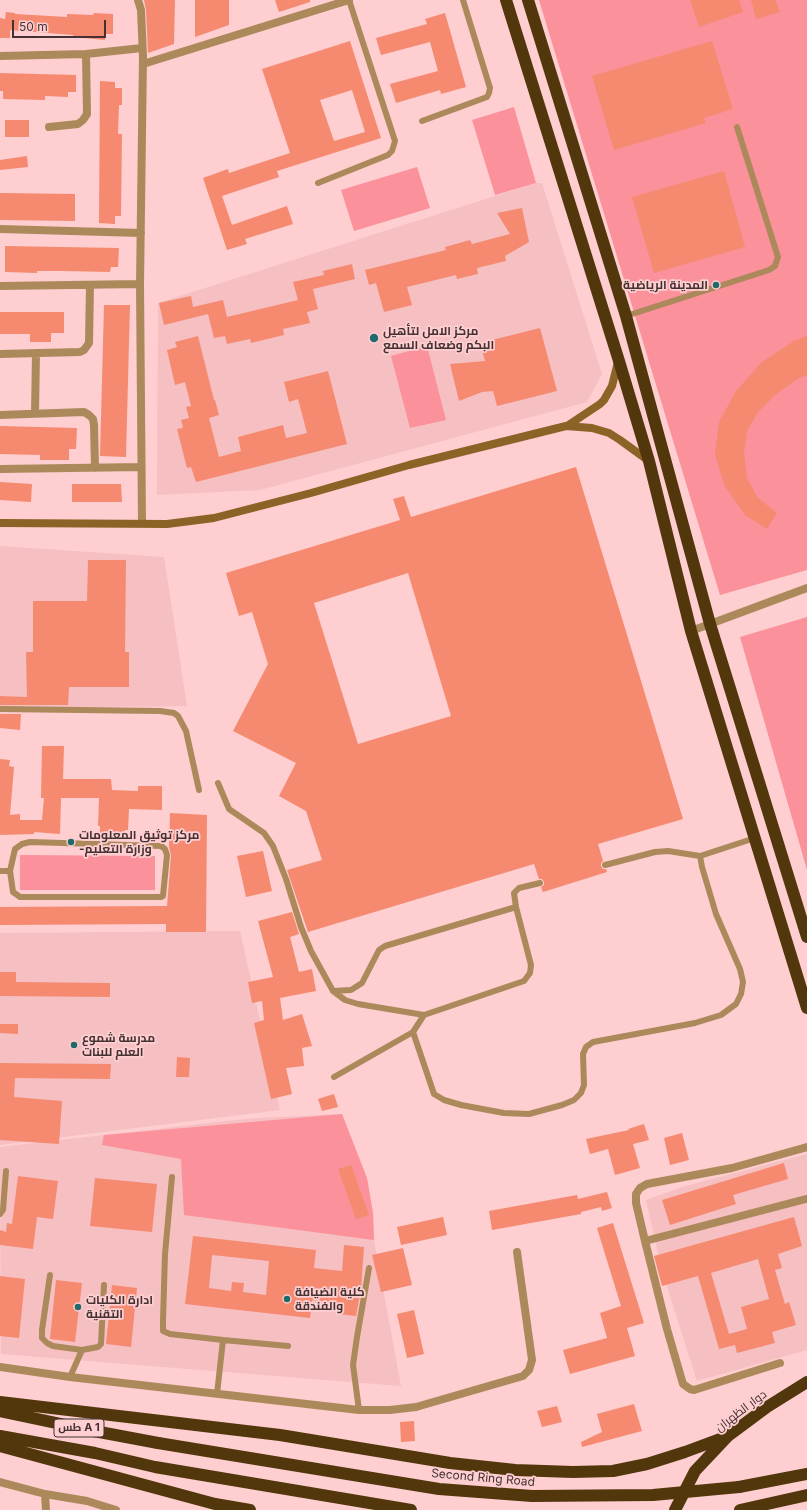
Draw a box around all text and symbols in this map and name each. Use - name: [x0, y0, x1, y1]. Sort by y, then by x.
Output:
- scale bar: [14, 12, 108, 38]
- text: 50 m: [19, 19, 48, 34]
- place label: المدينة الرياضية: [623, 278, 708, 292]
- marker: المدينة الرياضية: [711, 280, 721, 290]
- place label: مركز الامل لتأهيل البكم وضعاف السمع: [383, 324, 494, 352]
- marker: مركز الامل لتأهيل البكم وضعاف السمع: [368, 332, 380, 344]
- place label: مركز توثيق المعلومات -وزارة التعليم: [79, 828, 199, 856]
- marker: مركز توثيق المعلومات -وزارة التعليم: [66, 837, 76, 847]
- place label: مدرسة شموع العلم للبنات: [82, 1031, 155, 1059]
- marker: مدرسة شموع العلم للبنات: [69, 1040, 79, 1050]
- place label: كلية الضيافة والفندقة: [295, 1285, 365, 1313]
- place label: ادارة الكليات التقنية: [86, 1293, 153, 1321]
- marker: كلية الضيافة والفندقة: [282, 1294, 292, 1304]
- marker: ادارة الكليات التقنية: [73, 1302, 83, 1312]
- street label: دوار الظهران: [713, 1387, 769, 1435]
- road number: طس A 1: [54, 1419, 104, 1437]
- street label: Second Ring Road: [431, 1466, 535, 1490]

